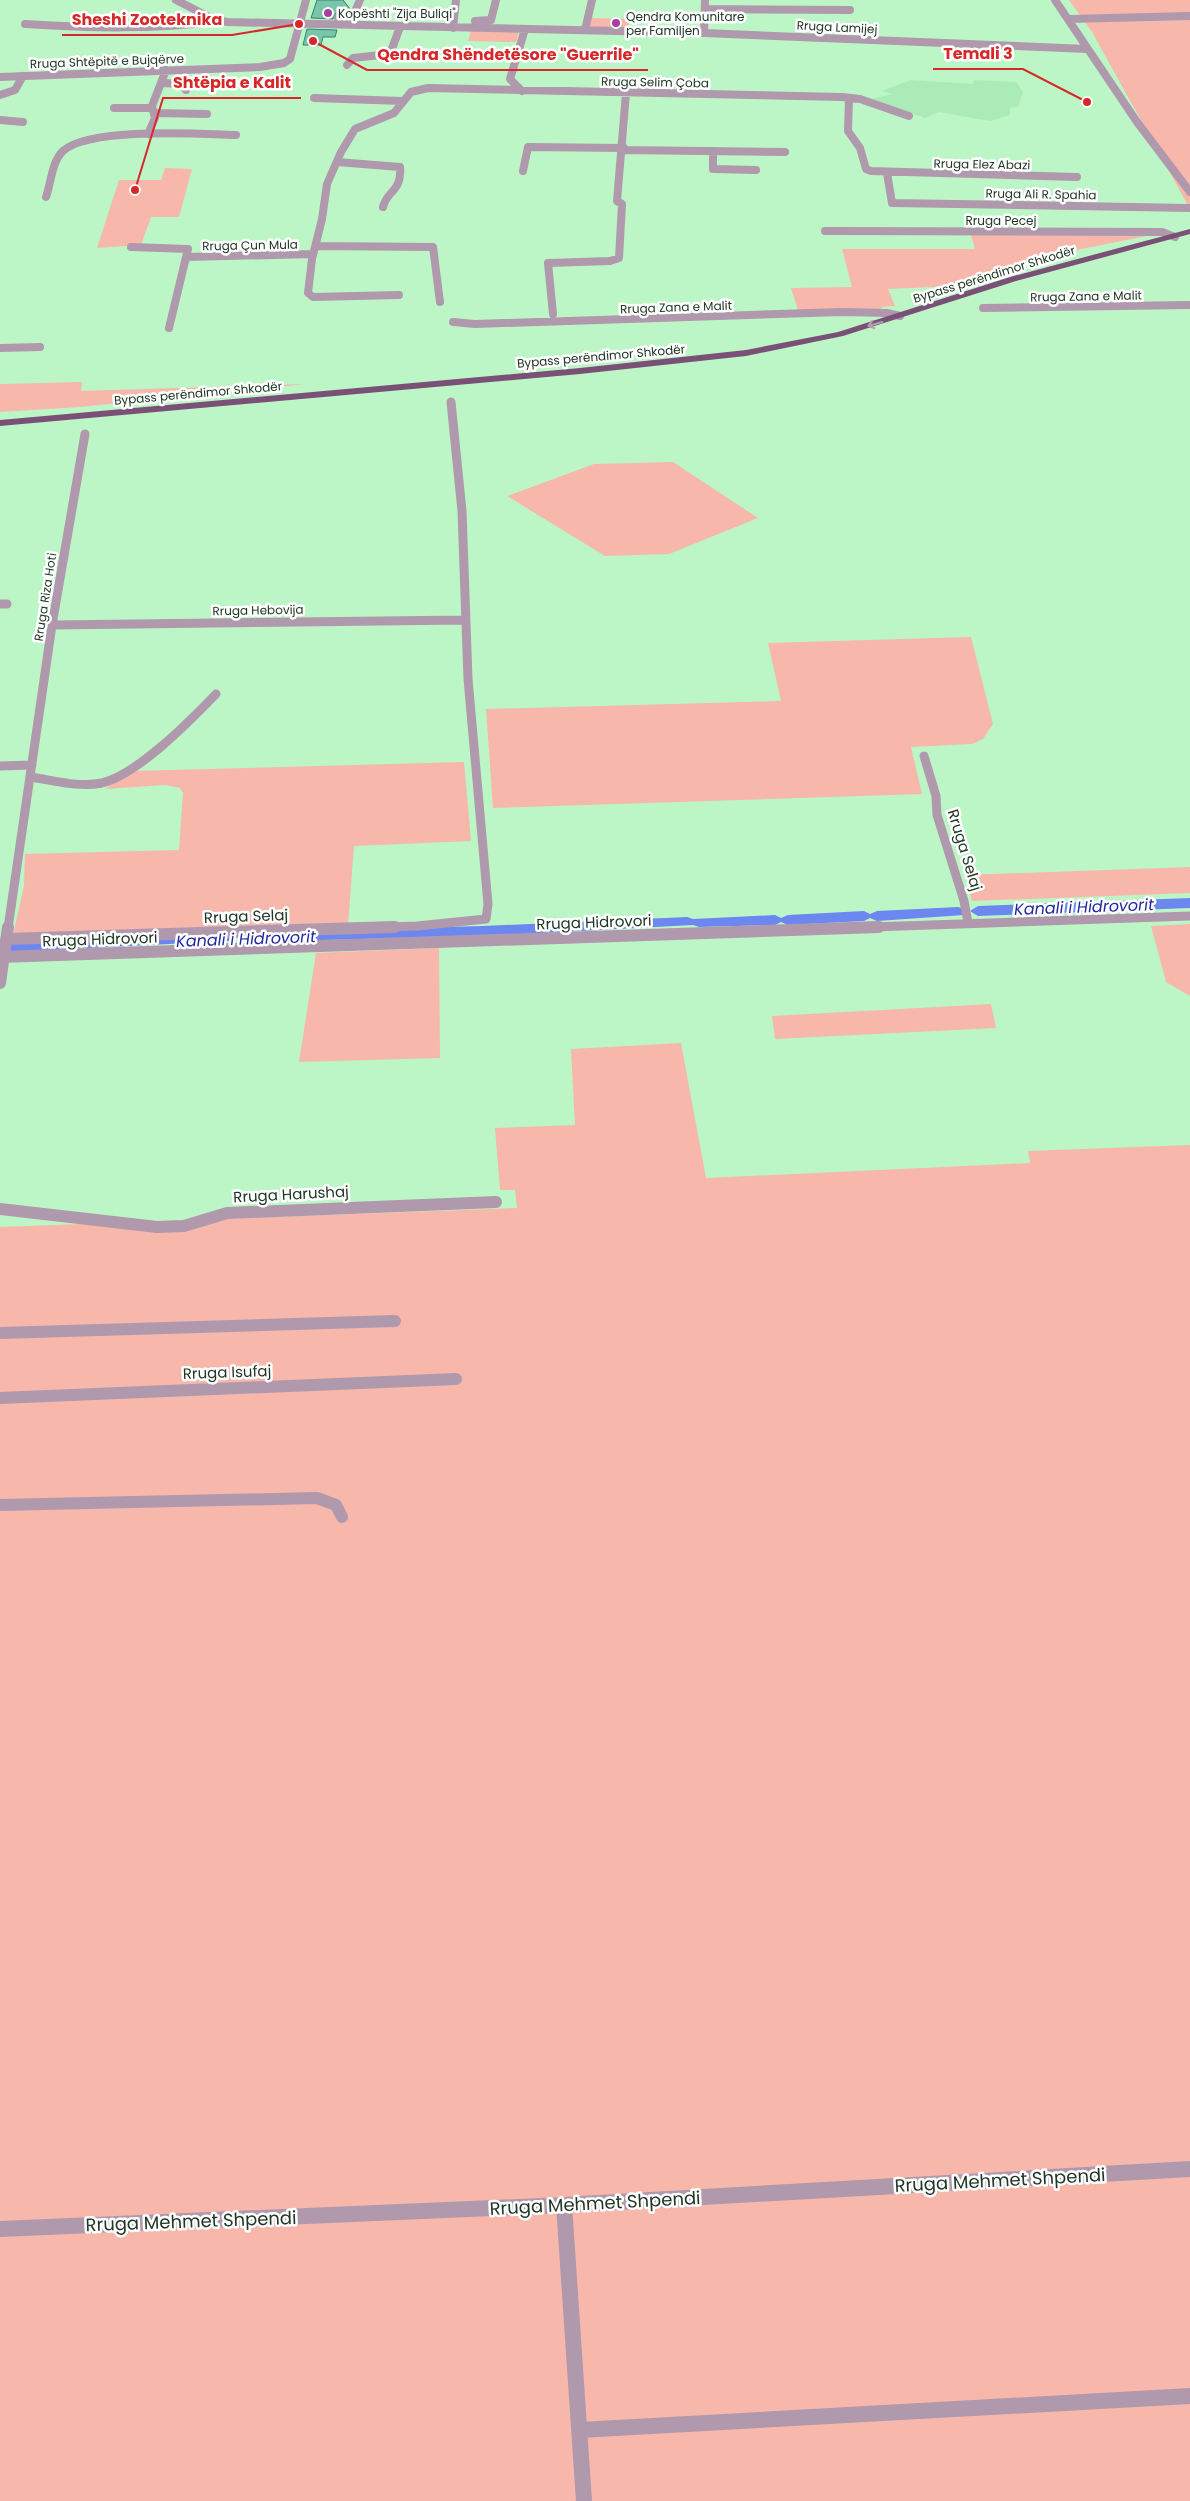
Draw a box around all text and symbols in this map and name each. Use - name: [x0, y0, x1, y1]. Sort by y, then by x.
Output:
- callout: Sheshi Zooteknika: [62, 4, 232, 35]
- place label: Kopështi "Zija Buliqi": [338, 5, 456, 22]
- marker: Kopështi "Zija Buliqi": [322, 7, 334, 19]
- text: Sheshi Zooteknika: [72, 8, 222, 31]
- place label: Qendra Komunitare per Familjen: [626, 8, 744, 39]
- street label: Rruga Lamijej: [796, 16, 878, 38]
- marker: Qendra Komunitare per Familjen: [610, 17, 622, 29]
- callout: Temali 3: [933, 38, 1023, 69]
- callout: Qendra Shëndetësore "Guerrile": [367, 39, 648, 70]
- text: Temali 3: [943, 42, 1013, 65]
- text: Qendra Shëndetësore "Guerrile": [377, 43, 639, 66]
- street label: Rruga Shtëpitë e Bujqërve: [30, 50, 184, 72]
- callout: Shtëpia e Kalit: [163, 67, 301, 98]
- text: Shtëpia e Kalit: [173, 71, 291, 94]
- street label: Rruga Selim Çoba: [601, 73, 709, 91]
- street label: Rruga Elez Abazi: [933, 155, 1031, 173]
- street label: Rruga Ali R. Spahia: [985, 185, 1097, 203]
- street label: Rruga Pecej: [966, 212, 1037, 229]
- street label: Rruga Çun Mula: [202, 236, 298, 254]
- street label: Bypass perëndimor Shkodër: [911, 241, 1078, 307]
- street label: Rruga Zana e Malit: [1030, 287, 1142, 305]
- street label: Rruga Zana e Malit: [620, 297, 732, 317]
- one-way arrow: [867, 319, 883, 329]
- street label: Bypass perëndimor Shkodër: [516, 340, 686, 372]
- street label: Bypass perëndimor Shkodër: [113, 377, 283, 409]
- street label: Rruga Riza Hoti: [30, 552, 60, 642]
- street label: Rruga Hebovija: [212, 601, 304, 619]
- street label: Rruga Selaj: [943, 807, 987, 893]
- water label: Kanali i Hidrovorit: [1014, 893, 1155, 921]
- street label: Rruga Selaj: [204, 904, 288, 928]
- street label: Rruga Hidrovori: [536, 909, 652, 935]
- water label: Kanali i Hidrovorit: [176, 925, 317, 953]
- street label: Rruga Hidrovori: [42, 926, 158, 952]
- street label: Rruga Harushaj: [233, 1180, 349, 1208]
- street label: Rruga Isufaj: [182, 1360, 272, 1384]
- street label: Rruga Mehmet Shpendi: [894, 2162, 1106, 2198]
- street label: Rruga Mehmet Shpendi: [489, 2185, 701, 2221]
- street label: Rruga Mehmet Shpendi: [85, 2205, 297, 2237]

